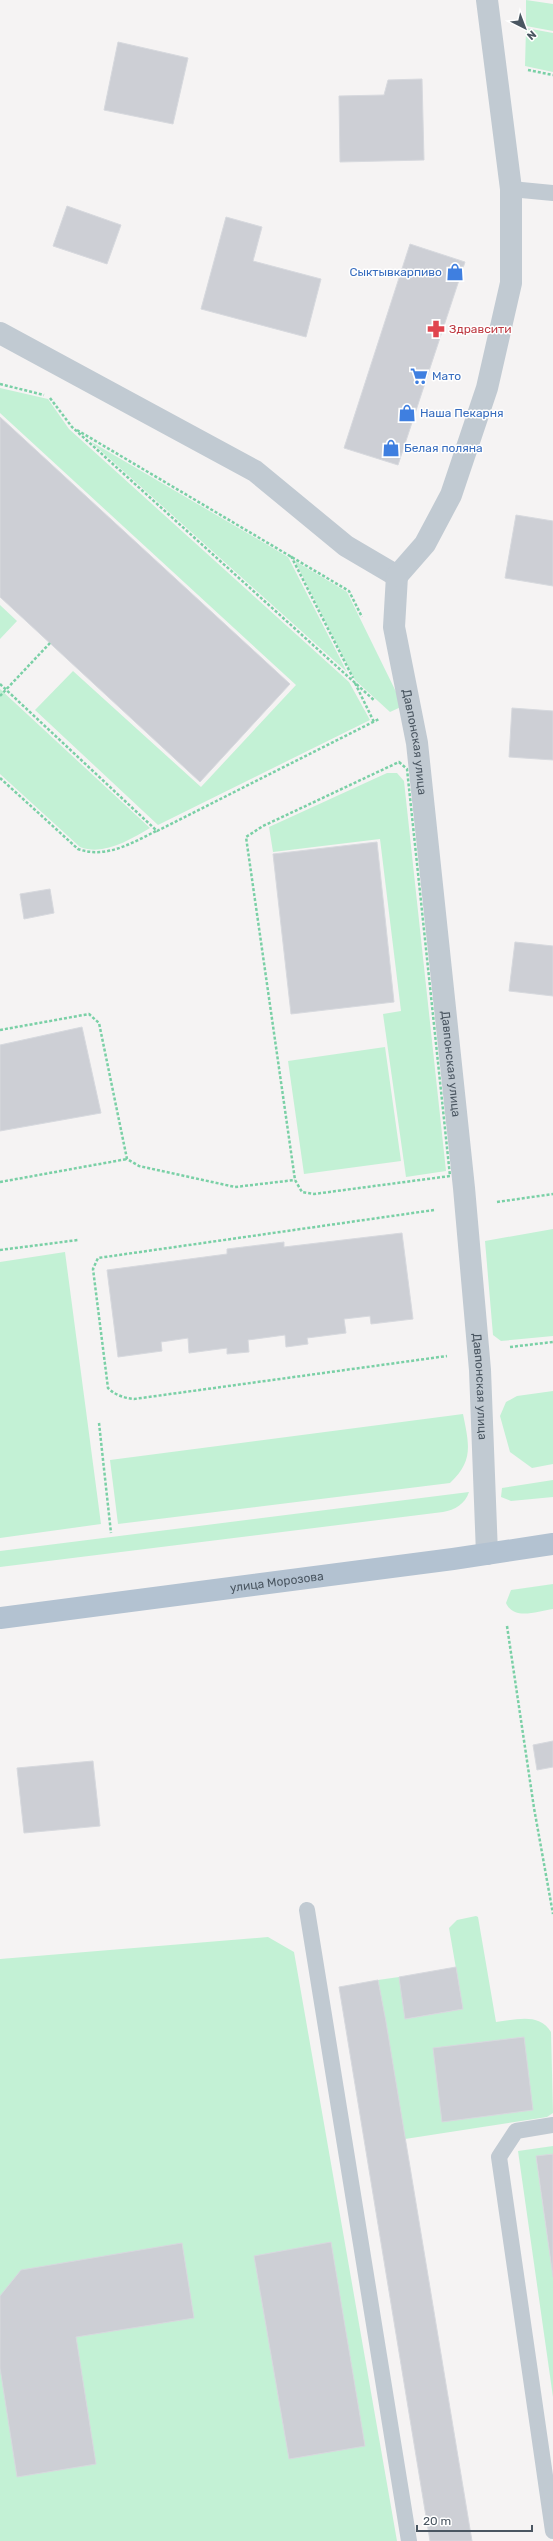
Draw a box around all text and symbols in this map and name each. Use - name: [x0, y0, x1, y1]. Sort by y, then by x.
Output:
- north arrow: [505, 8, 545, 48]
- text: N: [524, 28, 539, 43]
- shop icon: Сыктывкарпиво: [445, 262, 465, 282]
- place label: Сыктывкарпиво: [349, 265, 442, 279]
- pharmacy icon: Здравсити: [426, 319, 446, 339]
- place label: Здравсити: [449, 322, 512, 336]
- supermarket icon: Мато: [409, 366, 429, 386]
- place label: Мато: [432, 369, 461, 383]
- shop icon: Наша Пекарня: [397, 403, 417, 423]
- place label: Наша Пекарня: [420, 406, 504, 420]
- shop icon: Белая поляна: [381, 438, 401, 458]
- place label: Белая поляна: [404, 441, 483, 455]
- street label: Давпонская улица: [399, 688, 429, 796]
- street label: Давпонская улица: [438, 1010, 463, 1118]
- street label: Давпонская улица: [470, 1333, 490, 1440]
- street label: улица Морозова: [229, 1569, 324, 1595]
- scale bar: [417, 2507, 532, 2533]
- text: 20 m: [423, 2514, 451, 2528]

